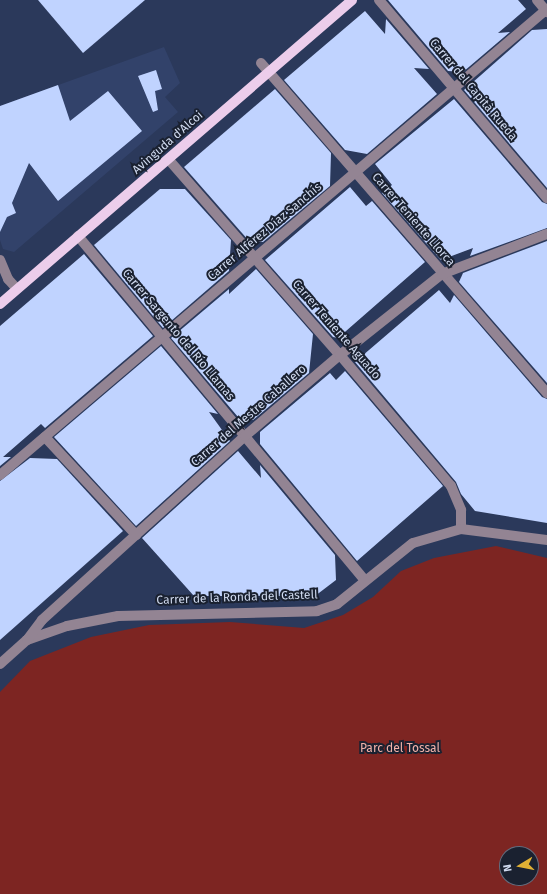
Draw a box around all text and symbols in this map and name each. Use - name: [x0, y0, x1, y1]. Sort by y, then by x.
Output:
- street label: Carrer del Capità Rueda: [426, 36, 520, 144]
- street label: Avinguda d'Alcoi: [130, 108, 206, 178]
- street label: Carrer Teniente Llorca: [369, 170, 457, 270]
- street label: Carrer Alférez Díaz Sanchís: [205, 180, 325, 284]
- street label: Carrer Sargento del Río Llamas: [119, 266, 237, 404]
- street label: Carrer Teniente Aguado: [289, 277, 383, 383]
- street label: Carrer del Mestre Caballero: [188, 362, 310, 470]
- street label: Carrer de la Ronda del Castell: [156, 588, 318, 608]
- park label: Parc del Tossal: [360, 742, 440, 756]
- north arrow: [499, 846, 539, 886]
- text: N: [501, 863, 515, 873]

